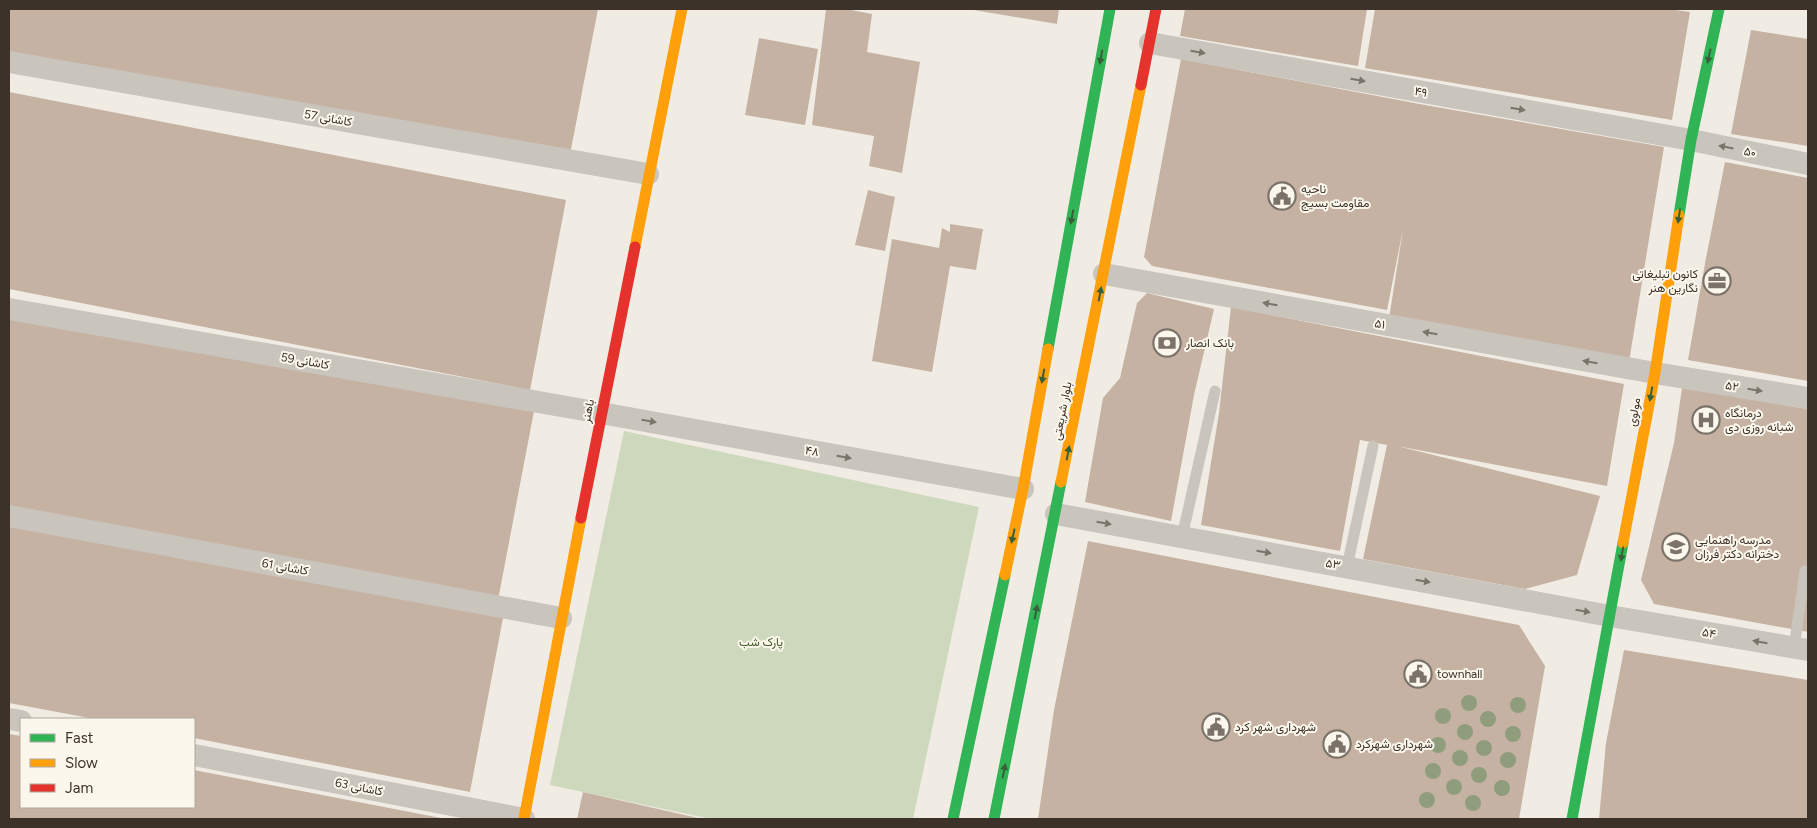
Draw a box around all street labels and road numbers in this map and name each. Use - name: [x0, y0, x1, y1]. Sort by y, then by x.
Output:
- street label: ۴۹: [1414, 84, 1428, 100]
- street label: کاشانی 57: [303, 107, 353, 130]
- street label: ۵۰: [1743, 144, 1757, 160]
- street label: ۵۱: [1374, 316, 1386, 332]
- street label: کاشانی 59: [280, 350, 330, 373]
- street label: ۵۲: [1724, 378, 1740, 394]
- street label: بلوار شریعتی: [1049, 381, 1076, 442]
- street label: مولوی: [1625, 397, 1644, 428]
- street label: باهنر: [579, 398, 598, 425]
- street label: ۴۸: [804, 443, 820, 459]
- street label: کاشانی 61: [260, 556, 309, 579]
- street label: ۵۳: [1324, 556, 1342, 572]
- street label: ۵۴: [1701, 625, 1717, 641]
- street label: کاشانی 63: [334, 775, 384, 799]

